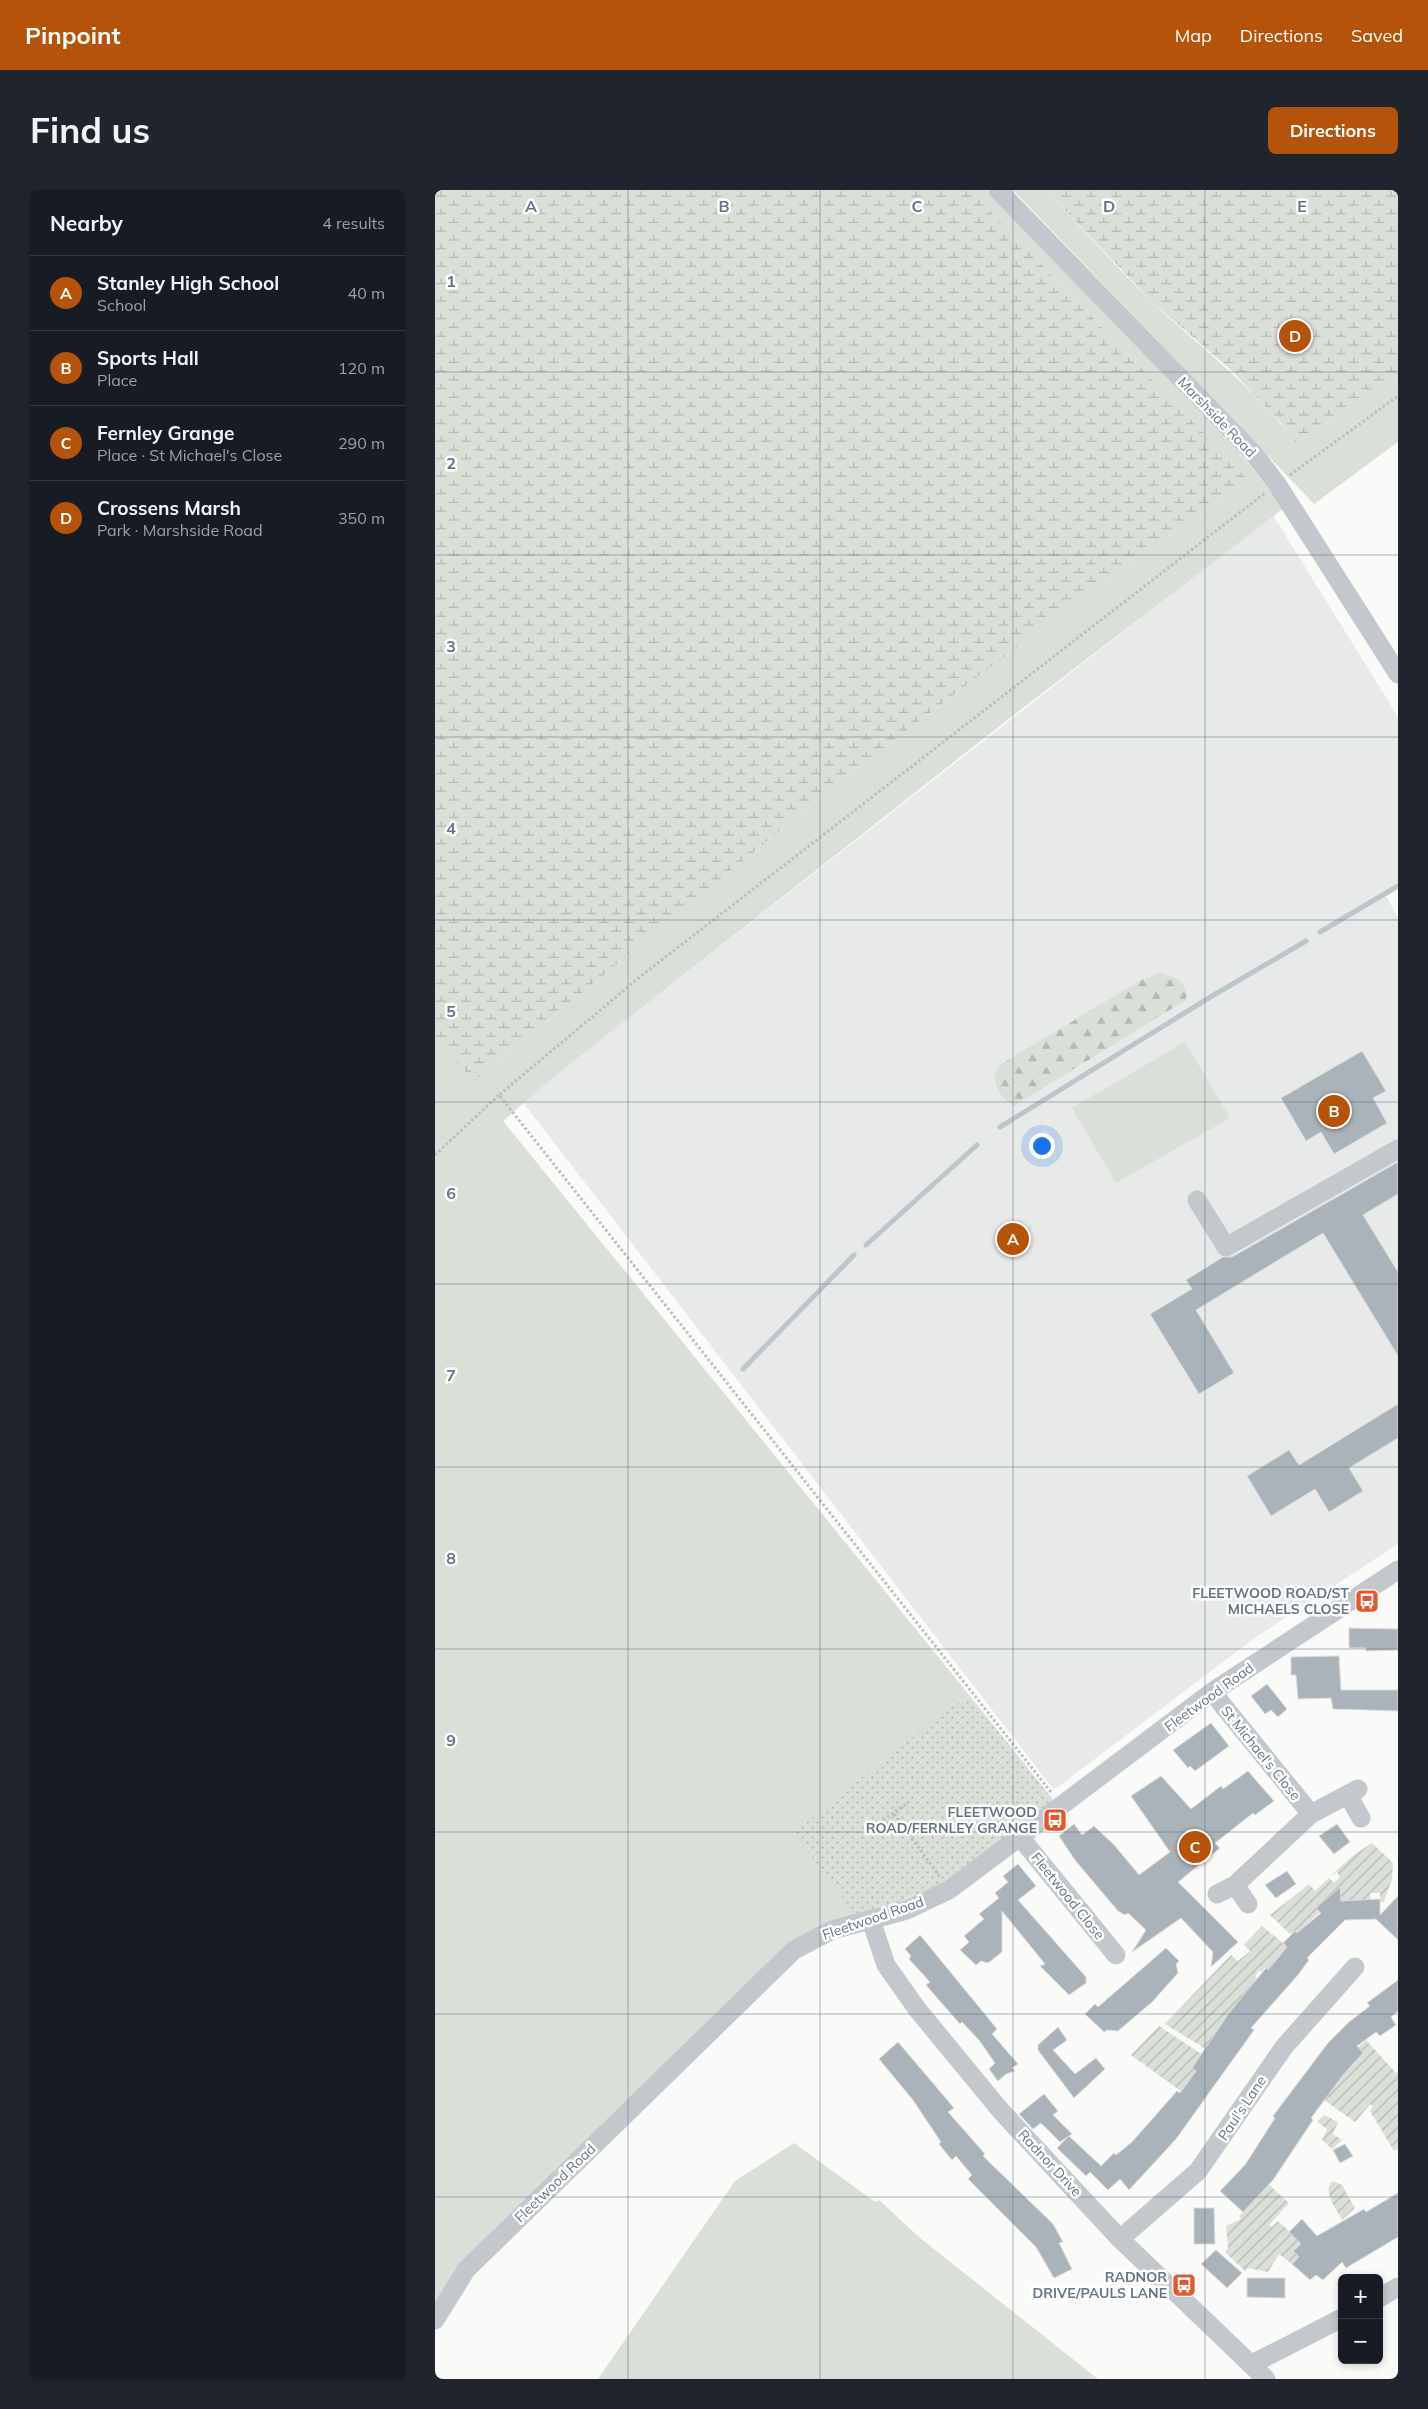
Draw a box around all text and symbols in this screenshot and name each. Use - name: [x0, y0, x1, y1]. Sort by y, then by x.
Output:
- text: Pinpoint: [25, 20, 121, 50]
- text: Map: [1175, 24, 1212, 47]
- text: Directions: [1240, 24, 1323, 47]
- text: Saved: [1351, 24, 1403, 47]
- button: Directions: [1268, 107, 1398, 154]
- text: Find us: [30, 108, 150, 152]
- text: A: [525, 196, 537, 216]
- text: B: [718, 196, 730, 216]
- text: C: [912, 196, 923, 216]
- text: D: [1103, 196, 1115, 216]
- text: E: [1297, 196, 1307, 216]
- text: Nearby: [50, 210, 123, 236]
- text: 4 results: [322, 213, 385, 233]
- text: Stanley High School: [97, 271, 279, 295]
- text: 1: [446, 271, 456, 291]
- text: A: [60, 283, 72, 303]
- text: 40 m: [348, 283, 385, 303]
- text: School: [97, 295, 146, 315]
- pin: D: [1279, 317, 1311, 355]
- text: Sports Hall: [97, 346, 199, 370]
- text: B: [60, 358, 72, 378]
- text: 120 m: [338, 358, 385, 378]
- text: Place: [97, 370, 137, 390]
- street label: Marshside Road: [1174, 373, 1260, 461]
- text: Fernley Grange: [97, 421, 235, 445]
- text: C: [61, 433, 71, 453]
- text: 290 m: [338, 433, 385, 453]
- text: Place · St Michael's Close: [97, 445, 282, 465]
- text: 2: [446, 453, 456, 473]
- text: Crossens Marsh: [97, 496, 241, 520]
- text: D: [60, 508, 72, 528]
- text: 350 m: [338, 508, 385, 528]
- text: Park · Marshside Road: [97, 520, 263, 540]
- text: 3: [446, 636, 456, 656]
- text: 4: [446, 818, 456, 838]
- text: 5: [446, 1001, 456, 1021]
- pin: B: [1318, 1092, 1350, 1130]
- your location: [1029, 1133, 1055, 1159]
- text: 6: [446, 1183, 456, 1203]
- pin: A: [997, 1220, 1029, 1258]
- text: 7: [446, 1365, 456, 1385]
- text: 8: [446, 1548, 456, 1568]
- place label: FLEETWOOD ROAD/ST MICHAELS CLOSE: [1192, 1584, 1349, 1618]
- bus stop icon: FLEETWOOD ROAD/ST MICHAELS CLOSE: [1354, 1588, 1380, 1614]
- street label: Fleetwood Road: [1161, 1659, 1257, 1735]
- street label: St Michael's Close: [1217, 1702, 1305, 1804]
- text: 9: [446, 1730, 456, 1750]
- place label: FLEETWOOD ROAD/FERNLEY GRANGE: [866, 1803, 1037, 1837]
- bus stop icon: FLEETWOOD ROAD/FERNLEY GRANGE: [1042, 1807, 1068, 1833]
- pin: C: [1179, 1828, 1211, 1866]
- street label: Fleetwood Close: [1027, 1849, 1109, 1943]
- street label: Fleetwood Road: [820, 1892, 926, 1944]
- street label: Paul's Lane: [1214, 2072, 1270, 2144]
- street label: Radnor Drive: [1014, 2126, 1086, 2200]
- street label: Fleetwood Road: [511, 2140, 599, 2226]
- place label: RADNOR DRIVE/PAULS LANE: [1033, 2268, 1167, 2302]
- bus stop icon: RADNOR DRIVE/PAULS LANE: [1171, 2272, 1197, 2298]
- map controls: [1338, 2274, 1383, 2364]
- button: +: [1338, 2274, 1383, 2319]
- button: −: [1338, 2319, 1383, 2364]

